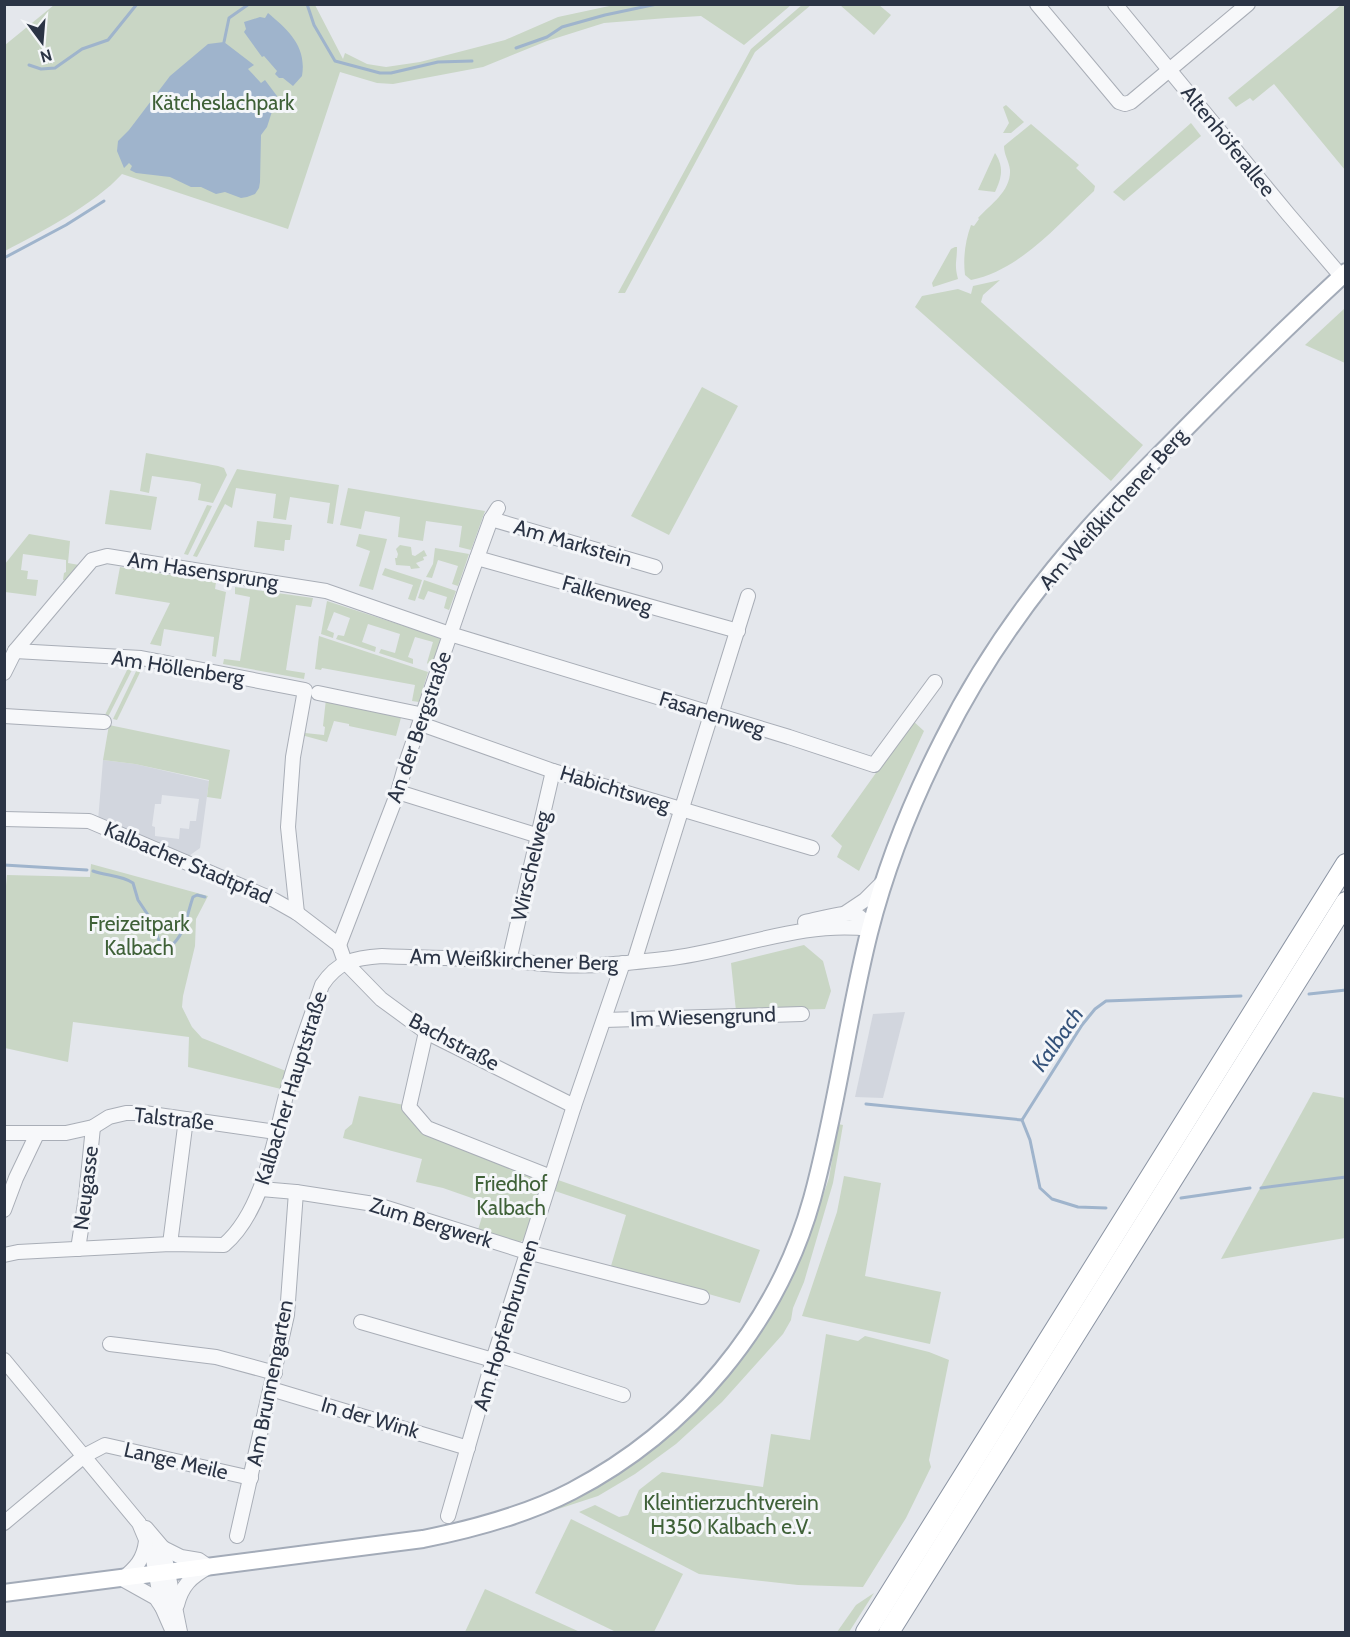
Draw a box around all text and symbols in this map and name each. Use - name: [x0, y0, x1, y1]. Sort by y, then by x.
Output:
- north arrow: [12, 12, 72, 72]
- text: N: [38, 45, 54, 67]
- street label: Altenhöferallee: [1176, 80, 1281, 201]
- park label: Kätcheslachpark: [152, 90, 295, 115]
- street label: Am Weißkirchener Berg: [1034, 422, 1192, 594]
- street label: Am Markstein: [511, 514, 635, 571]
- street label: Am Hasensprung: [126, 546, 281, 595]
- street label: Falkenweg: [559, 570, 656, 619]
- street label: Am Höllenberg: [110, 645, 247, 690]
- street label: An der Bergstraße: [381, 648, 456, 806]
- street label: Fasanenweg: [656, 686, 768, 742]
- street label: Habichtsweg: [557, 760, 674, 817]
- street label: Wirschelweg: [506, 808, 555, 923]
- street label: Kalbacher Stadtpfad: [101, 816, 276, 909]
- park label: Freizeitpark Kalbach: [88, 911, 190, 960]
- street label: Am Weißkirchener Berg: [409, 943, 619, 976]
- street label: Kalbacher Hauptstraße: [249, 988, 332, 1188]
- street label: Im Wiesengrund: [630, 1001, 776, 1032]
- water label: Kalbach: [1026, 1002, 1089, 1077]
- street label: Bachstraße: [405, 1007, 504, 1076]
- street label: Talstraße: [133, 1102, 215, 1135]
- street label: Neugasse: [68, 1144, 103, 1232]
- park label: Friedhof Kalbach: [474, 1171, 548, 1220]
- street label: Zum Bergwerk: [367, 1192, 496, 1253]
- street label: Am Hopfenbrunnen: [468, 1236, 544, 1414]
- street label: Am Brunnengarten: [241, 1298, 298, 1468]
- street label: In der Wink: [318, 1392, 423, 1444]
- street label: Lange Meile: [122, 1436, 231, 1485]
- park label: Kleintierzuchtverein H350 Kalbach e.V.: [643, 1490, 819, 1539]

